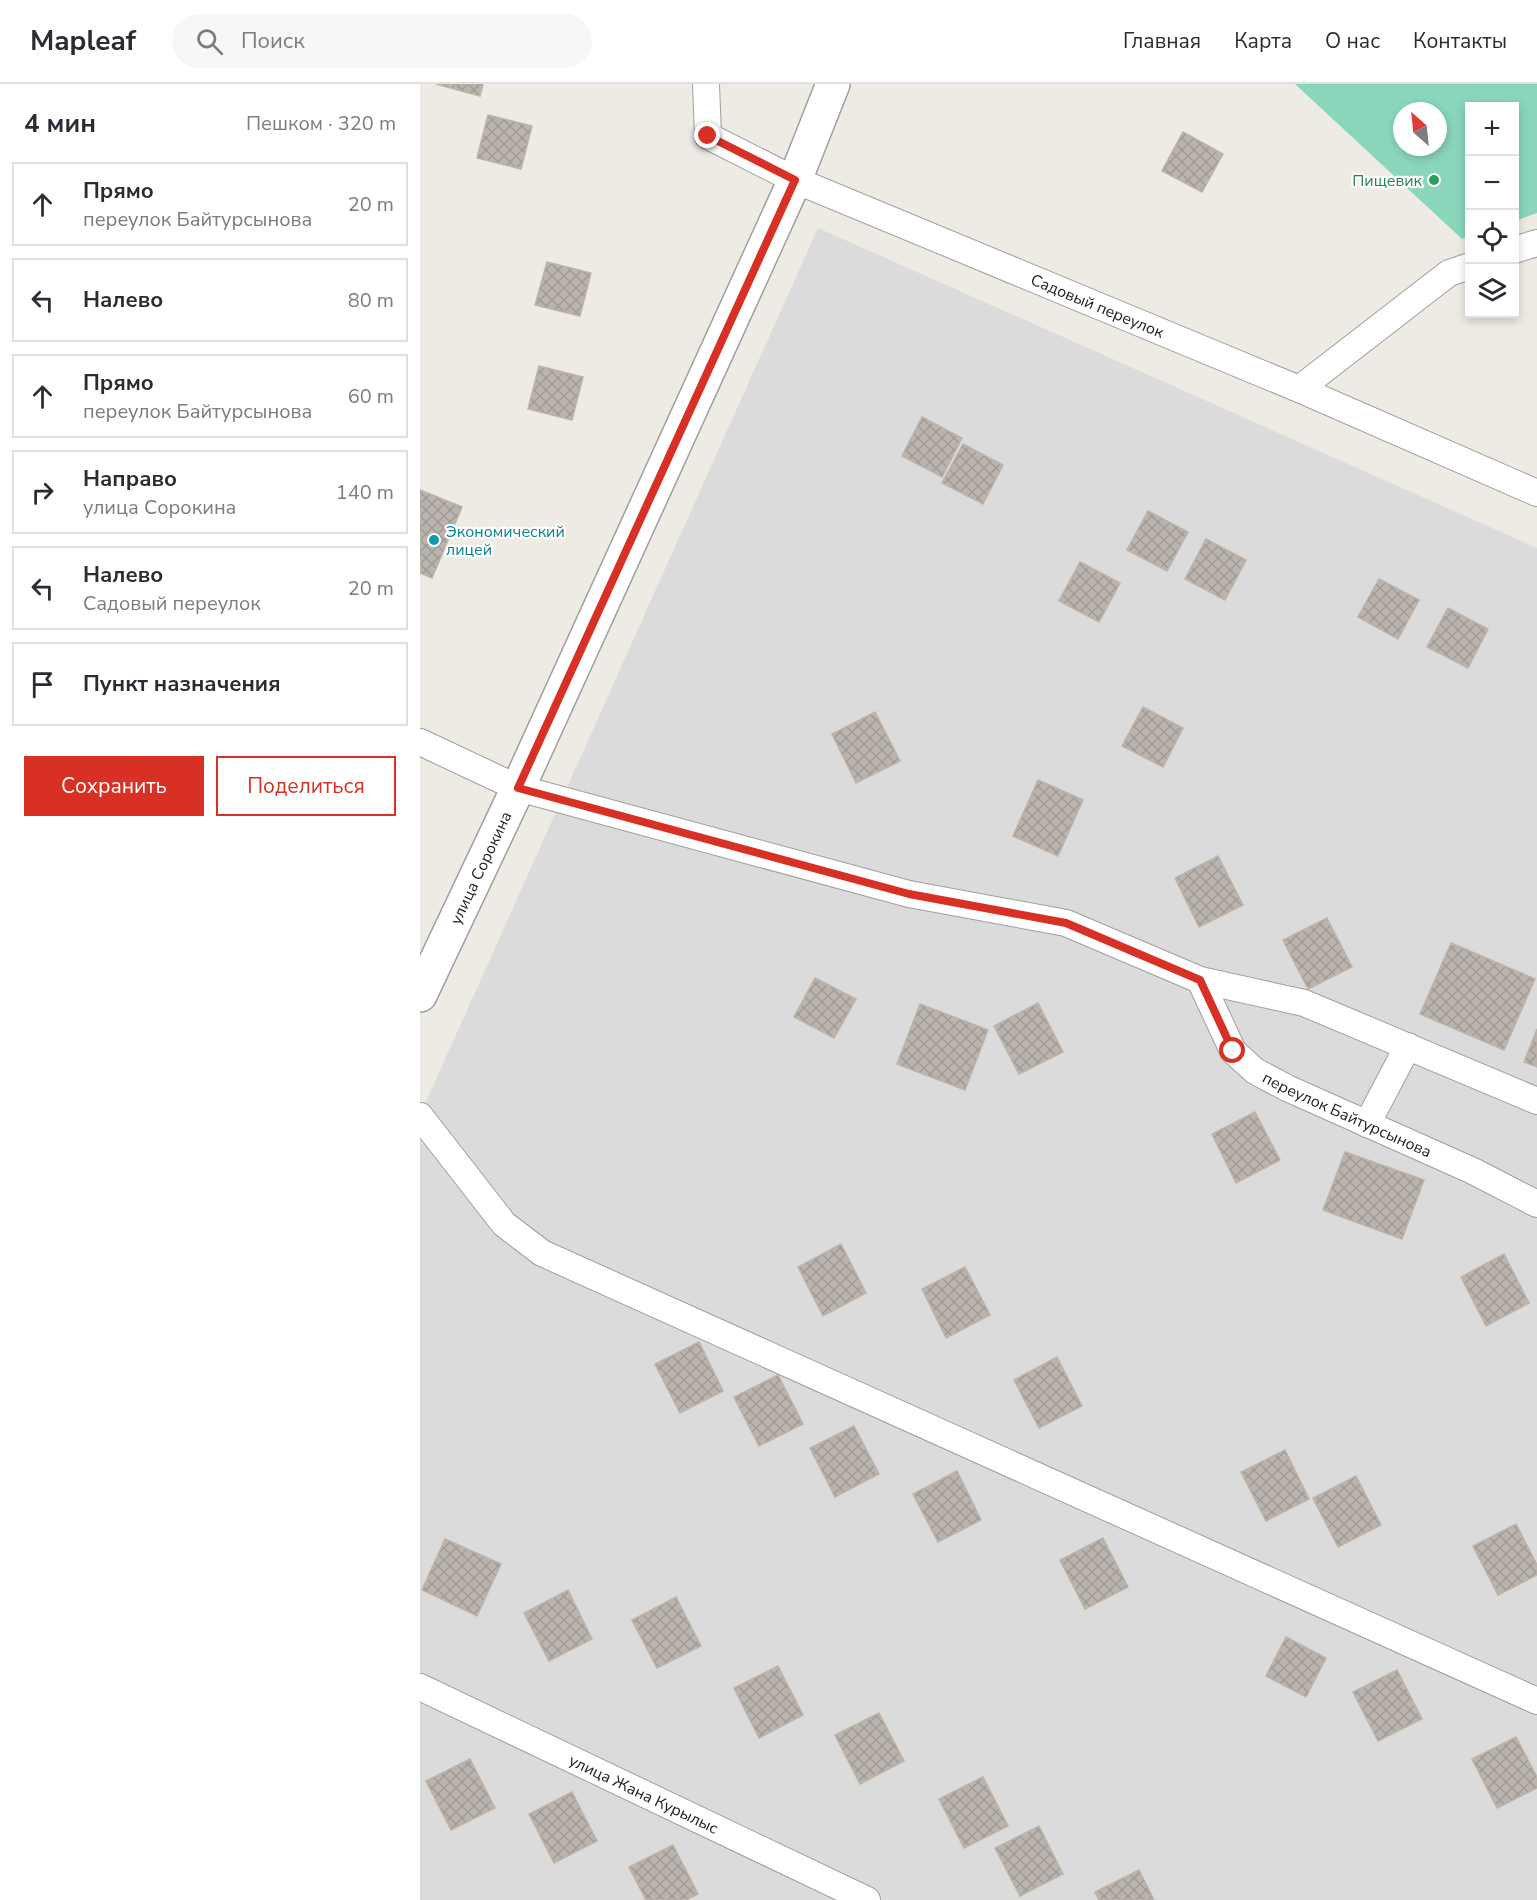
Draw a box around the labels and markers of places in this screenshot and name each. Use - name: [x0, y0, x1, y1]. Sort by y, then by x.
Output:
- place label: Пищевик: [1352, 170, 1423, 192]
- marker: Пищевик: [1427, 173, 1441, 187]
- place label: Экономический лицей: [446, 521, 565, 561]
- marker: Экономический лицей: [427, 533, 441, 547]

